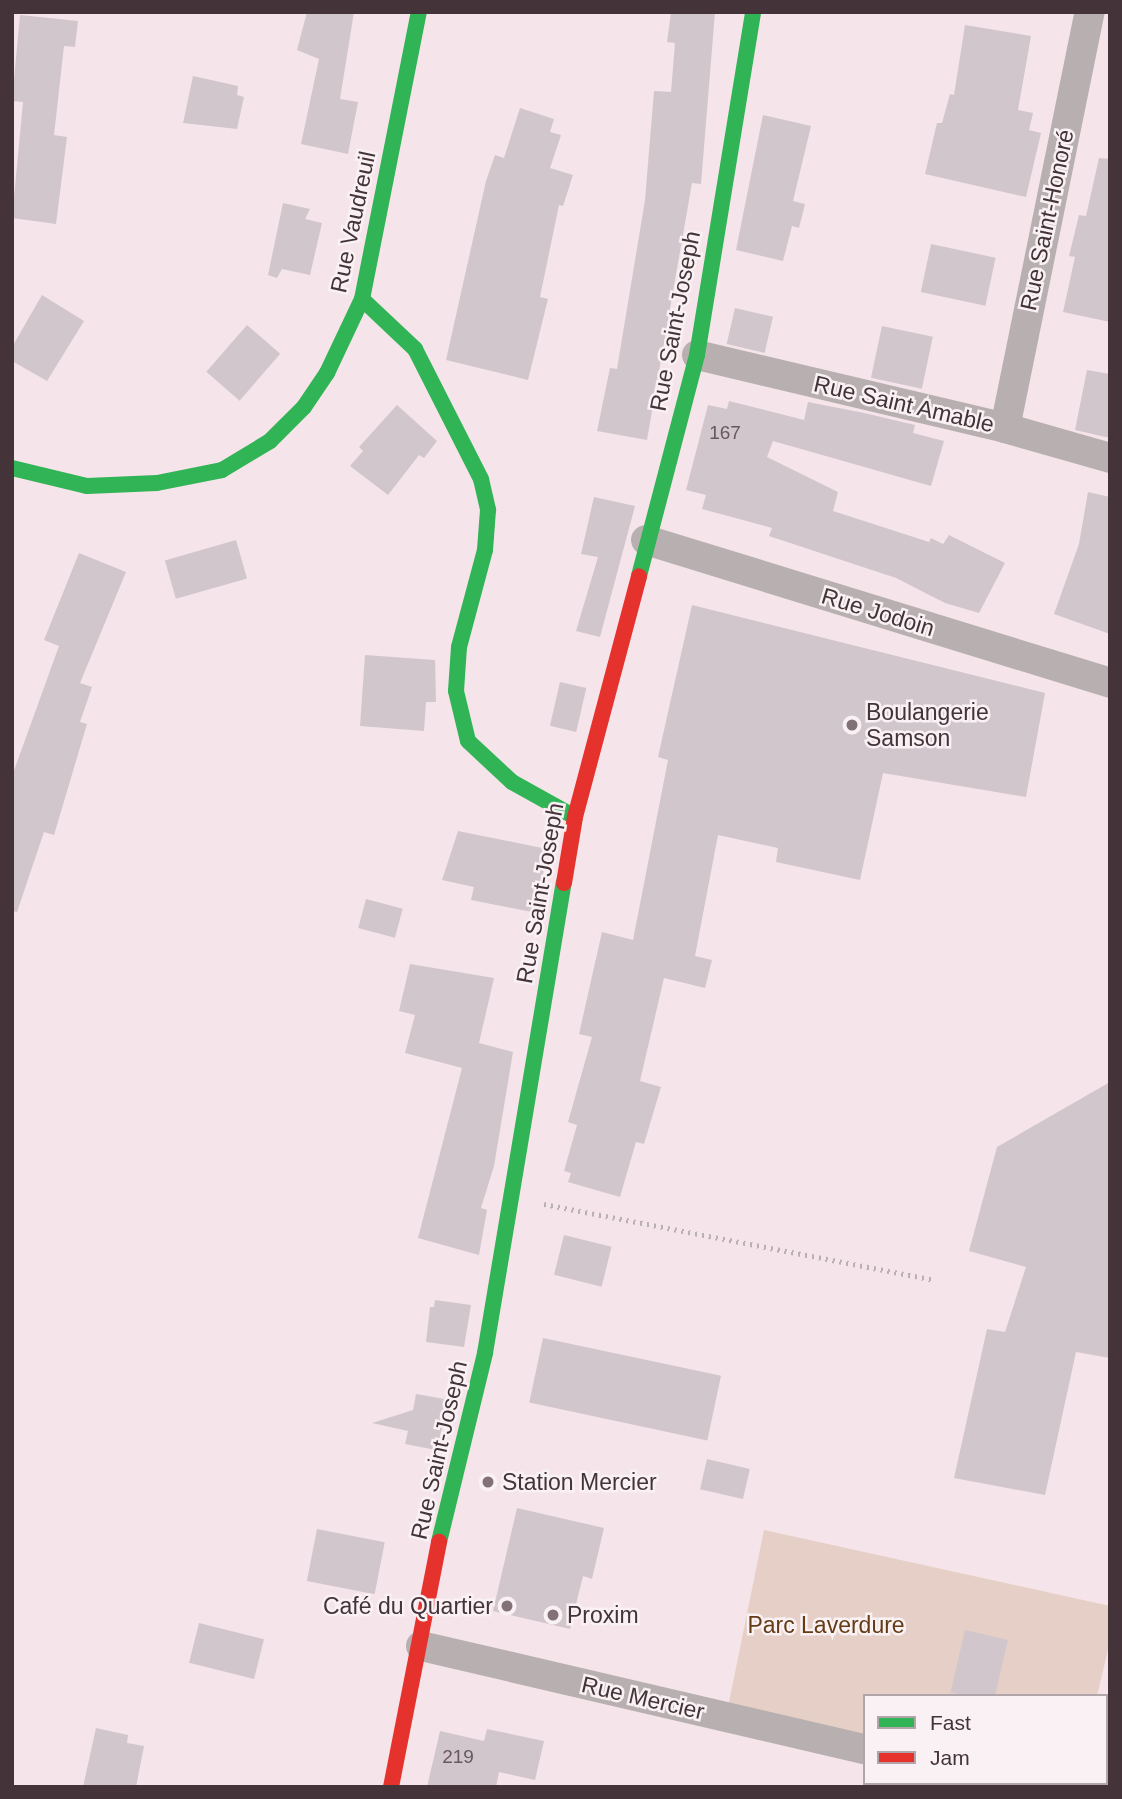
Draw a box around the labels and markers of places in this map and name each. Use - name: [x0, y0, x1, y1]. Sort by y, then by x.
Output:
- place label: Boulangerie Samson: [866, 698, 989, 752]
- marker: Boulangerie Samson: [844, 717, 860, 733]
- place label: Station Mercier: [502, 1468, 657, 1496]
- marker: Station Mercier: [480, 1474, 496, 1490]
- place label: Café du Quartier: [323, 1592, 493, 1620]
- marker: Café du Quartier: [499, 1598, 515, 1614]
- place label: Proxim: [567, 1601, 639, 1629]
- marker: Proxim: [545, 1607, 561, 1623]

